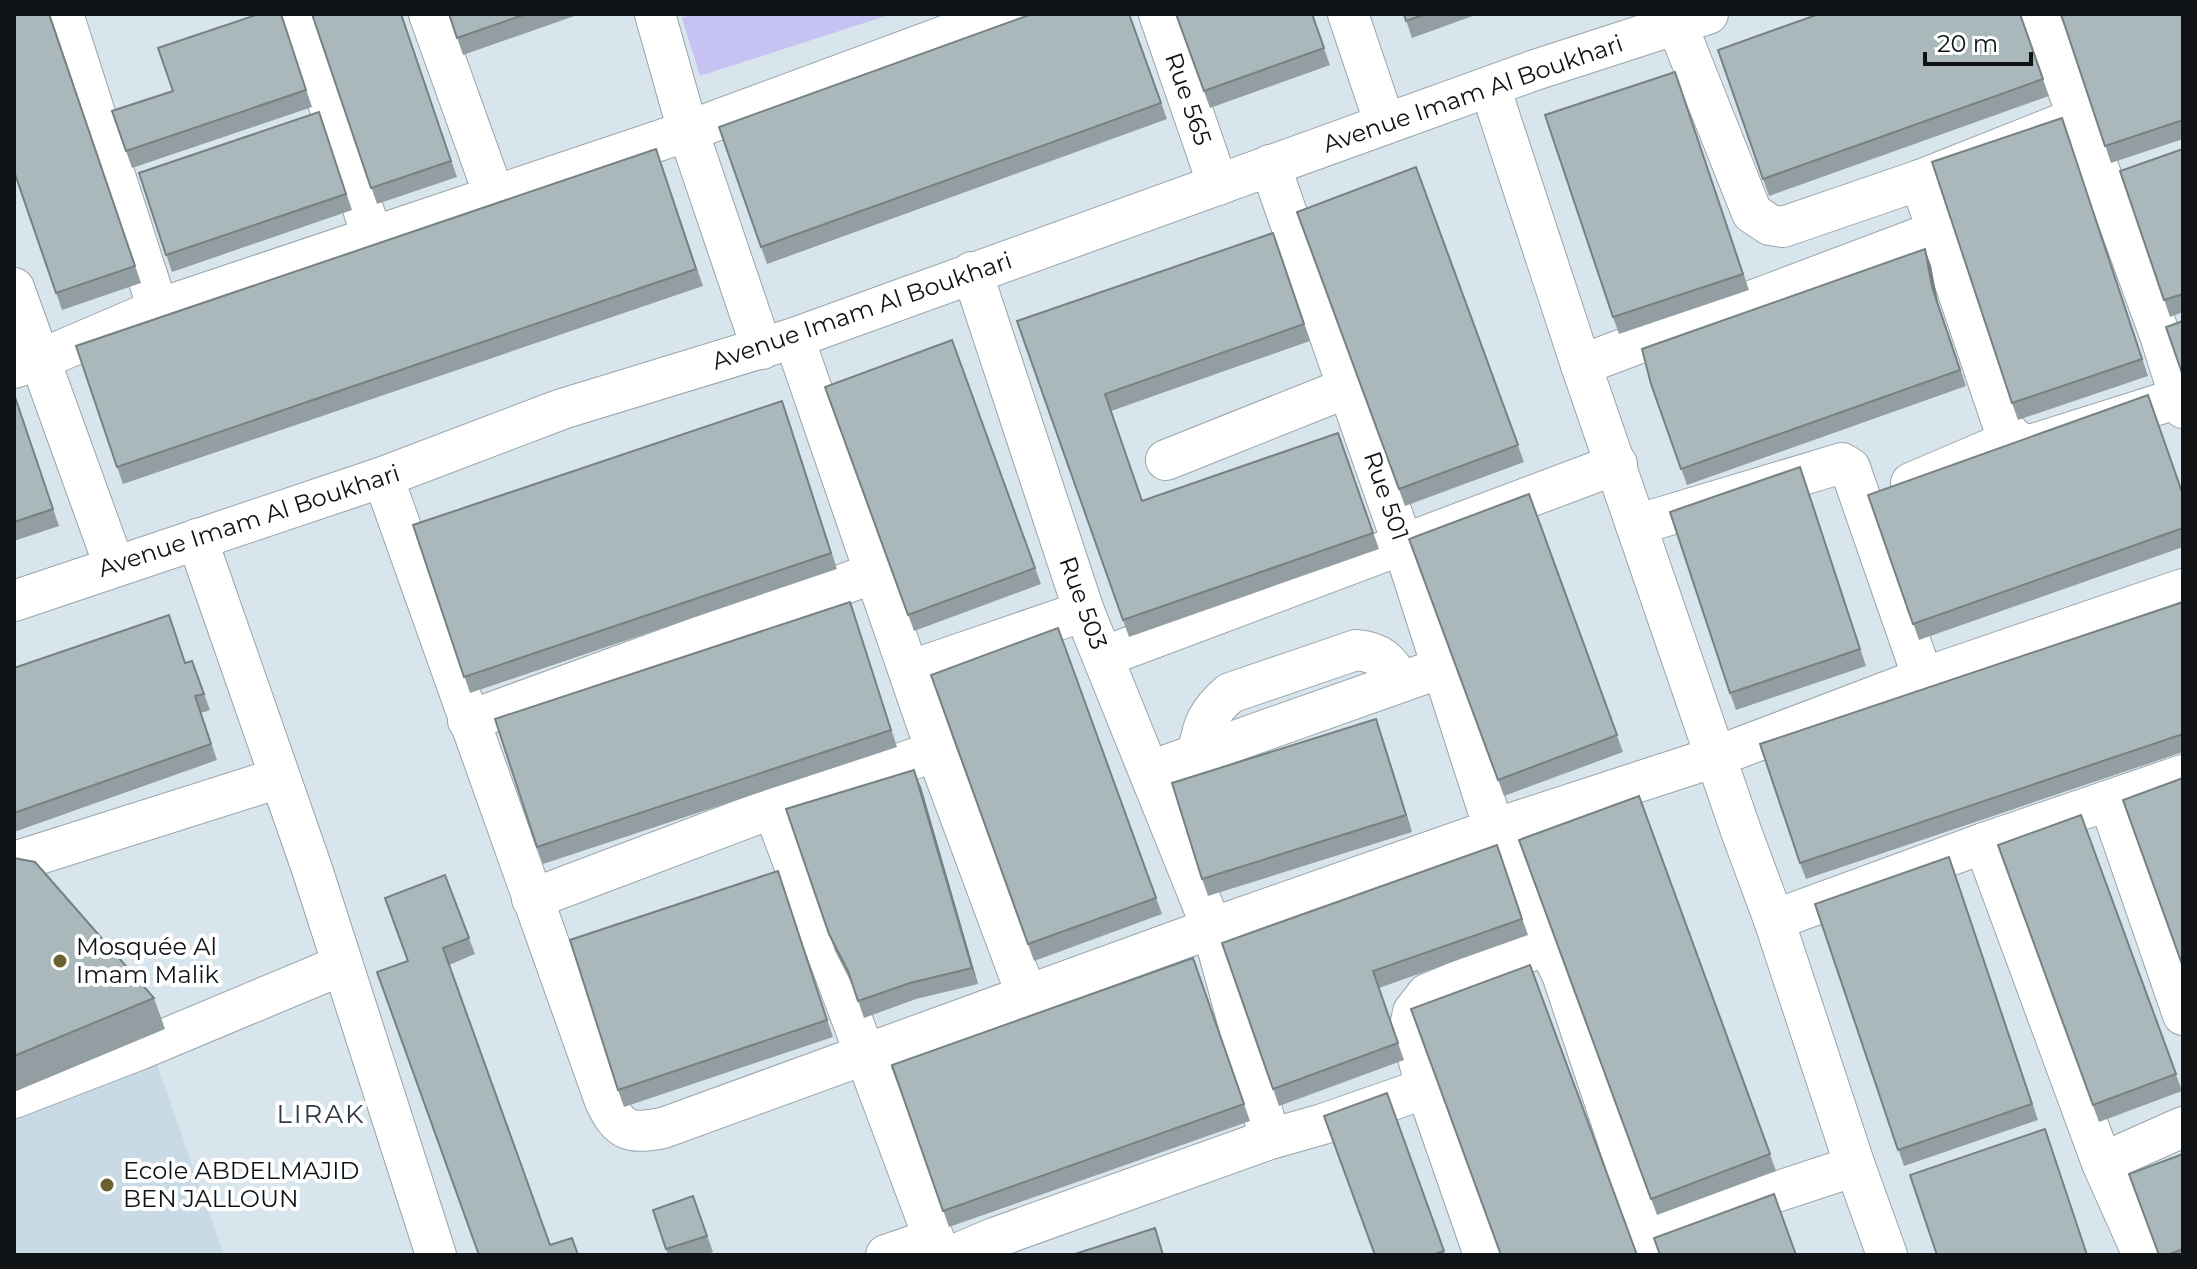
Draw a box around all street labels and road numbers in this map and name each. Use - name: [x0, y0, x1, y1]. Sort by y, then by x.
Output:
- street label: Avenue Imam Al Boukhari: [1319, 28, 1627, 159]
- street label: Rue 565: [1159, 49, 1218, 149]
- street label: Avenue Imam Al Boukhari: [708, 245, 1016, 376]
- street label: Rue 501: [1358, 447, 1415, 544]
- street label: Avenue Imam Al Boukhari: [94, 458, 403, 583]
- street label: Rue 503: [1053, 552, 1114, 653]

